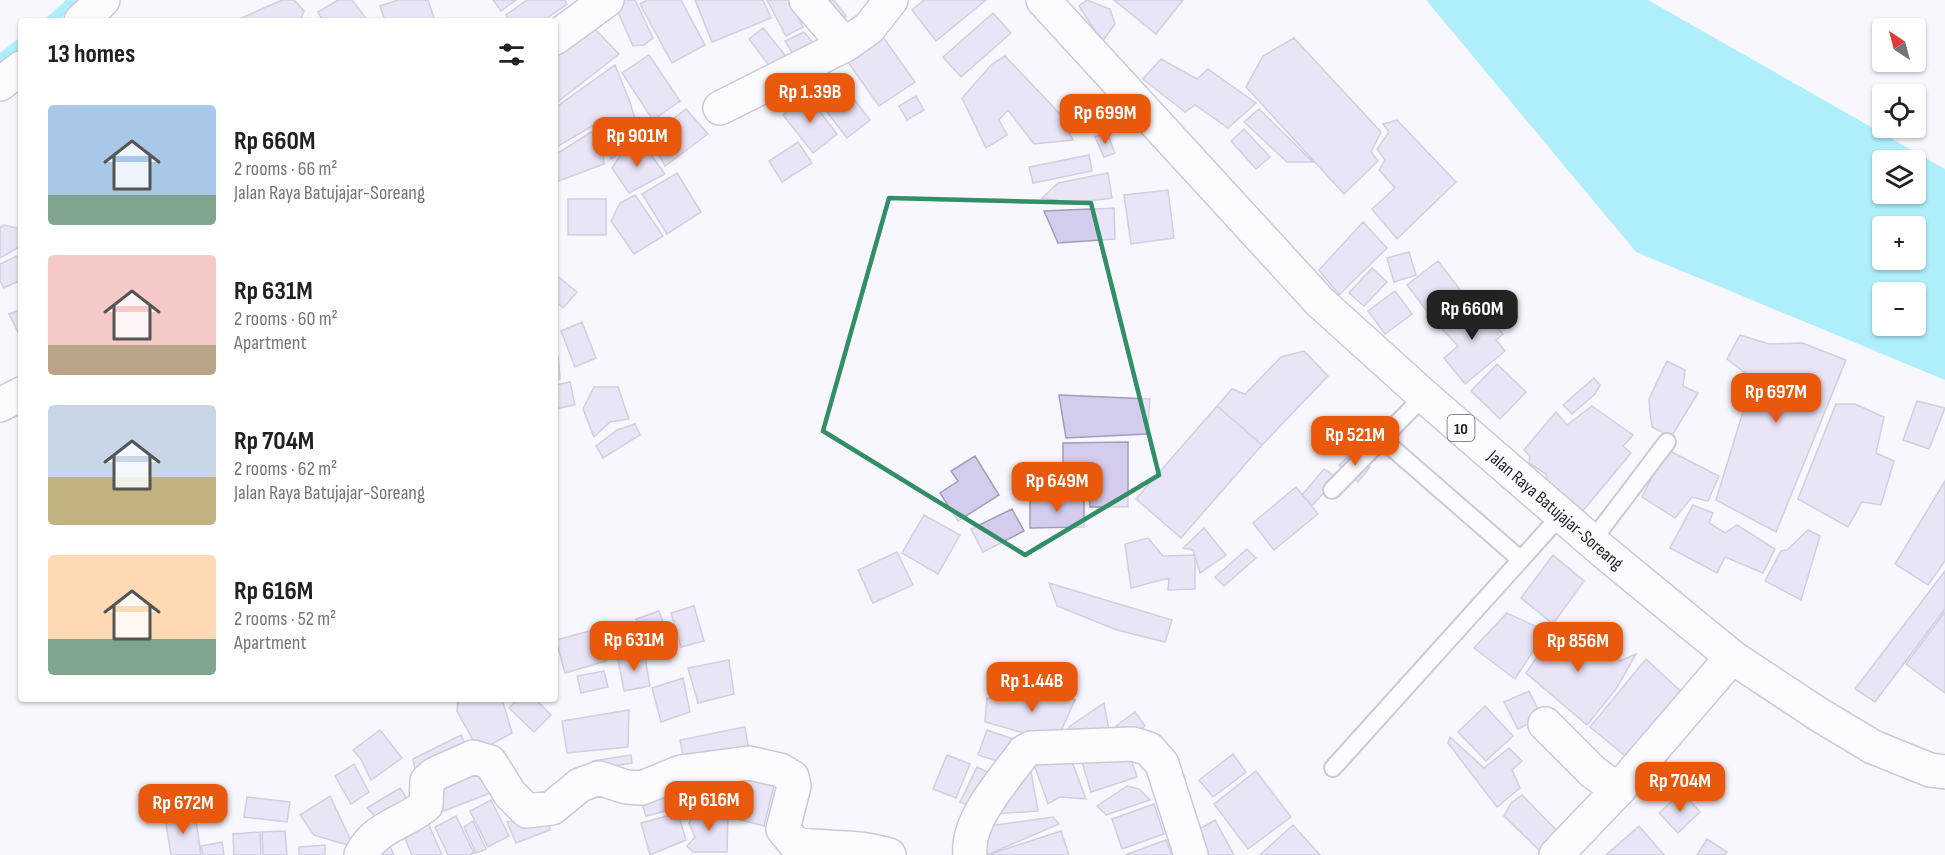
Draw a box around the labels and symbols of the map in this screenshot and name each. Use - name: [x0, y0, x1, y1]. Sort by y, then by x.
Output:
- north arrow: [1872, 18, 1926, 72]
- pin: Rp 1.39B: [748, 73, 872, 124]
- pin: Rp 699M: [1050, 94, 1160, 145]
- pin: Rp 901M: [582, 117, 692, 168]
- pin: Rp 660M: [1417, 290, 1527, 341]
- pin: Rp 697M: [1721, 373, 1831, 424]
- road number: 10: [1448, 415, 1474, 441]
- pin: Rp 521M: [1300, 416, 1410, 467]
- street label: Jalan Raya Batujajar-Soreang: [1483, 445, 1627, 574]
- pin: Rp 649M: [1002, 462, 1112, 513]
- pin: Rp 631M: [579, 621, 689, 672]
- pin: Rp 856M: [1523, 622, 1633, 673]
- pin: Rp 1.44B: [970, 662, 1094, 713]
- pin: Rp 704M: [1625, 762, 1735, 813]
- pin: Rp 616M: [654, 781, 764, 832]
- pin: Rp 672M: [128, 784, 238, 835]

